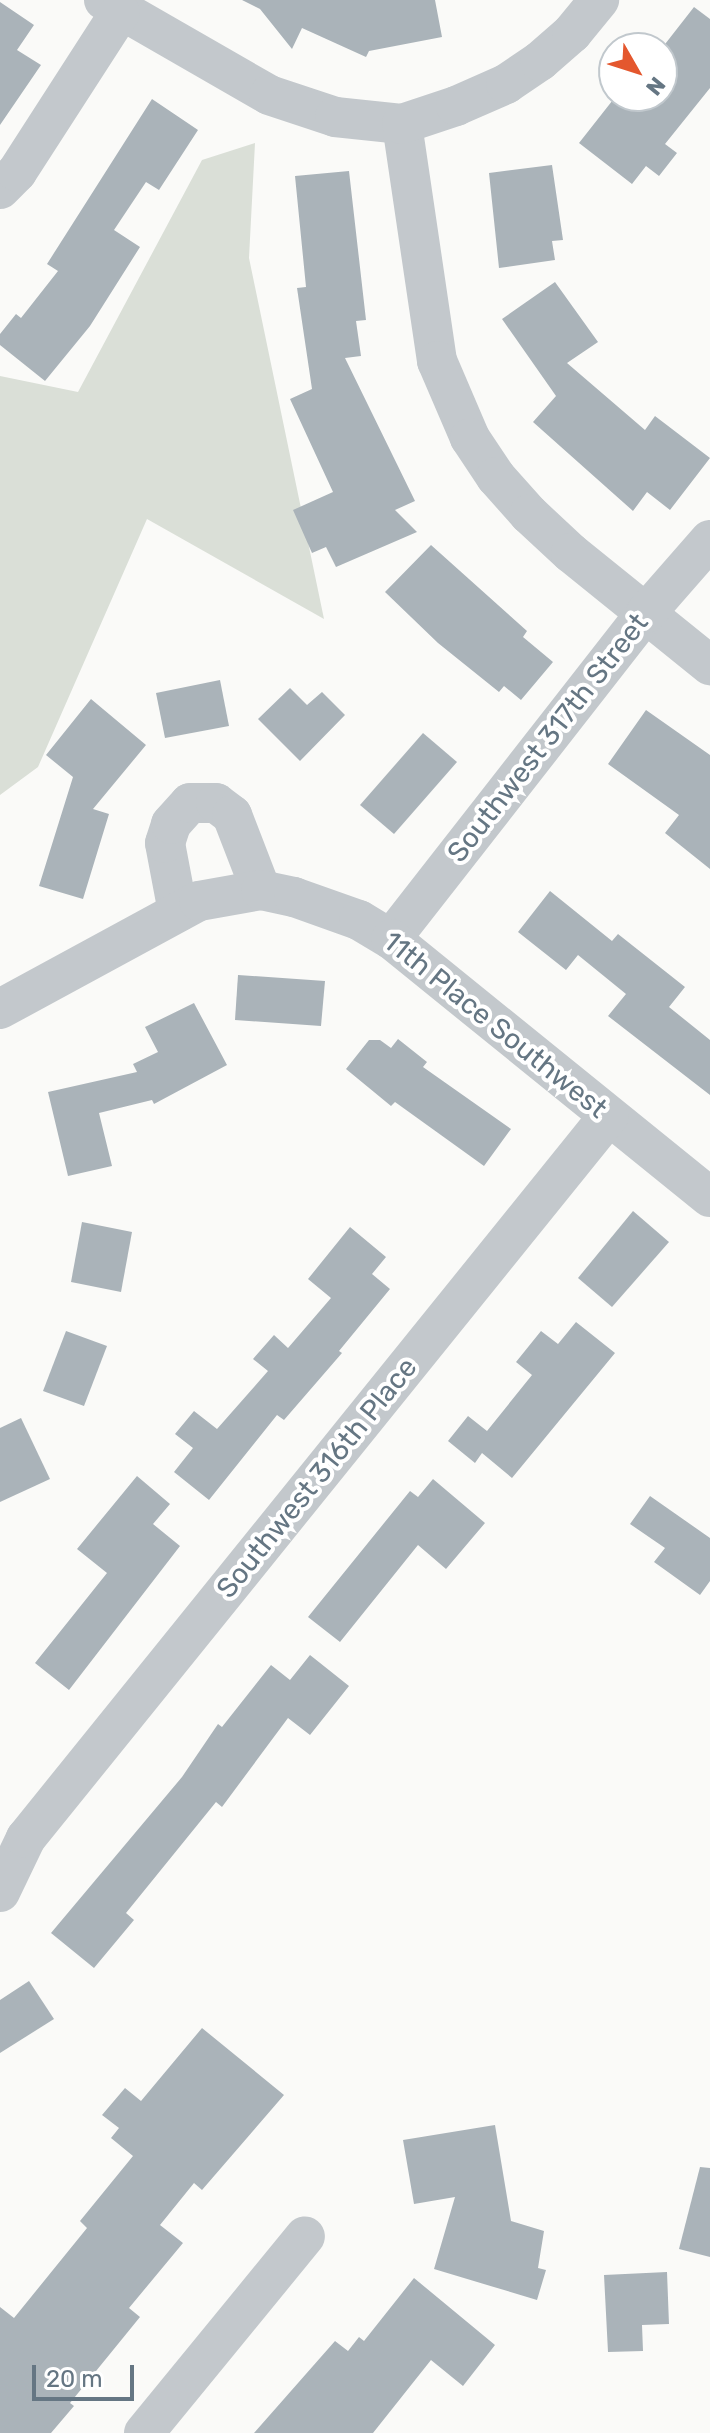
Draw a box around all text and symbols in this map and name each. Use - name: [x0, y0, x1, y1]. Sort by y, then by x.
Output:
- north arrow: [598, 32, 678, 112]
- text: N: [640, 72, 671, 101]
- street label: Southwest 317th Street: [440, 607, 656, 869]
- street label: 11th Place Southwest: [376, 924, 614, 1126]
- street label: Southwest 316th Place: [210, 1351, 424, 1605]
- scale bar: [36, 2349, 138, 2399]
- text: 20 m: [46, 2365, 103, 2393]

